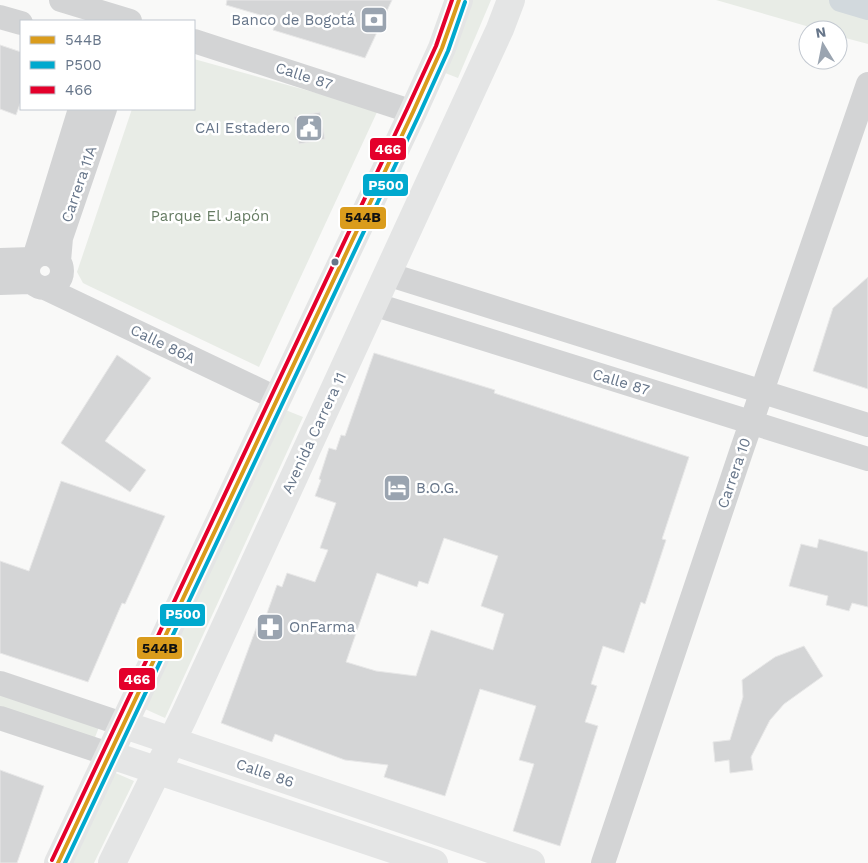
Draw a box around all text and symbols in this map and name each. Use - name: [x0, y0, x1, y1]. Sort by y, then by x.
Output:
- bank icon: Banco de Bogotá: [359, 5, 389, 35]
- place label: Banco de Bogotá: [231, 11, 355, 29]
- legend: [20, 20, 195, 110]
- north arrow: [798, 20, 848, 70]
- text: N: [814, 23, 827, 41]
- text: 544B: [65, 31, 102, 49]
- text: P500: [65, 56, 102, 74]
- street label: Calle 87: [273, 58, 335, 94]
- text: 466: [65, 81, 92, 99]
- public building icon: CAI Estadero: [294, 113, 324, 143]
- place label: CAI Estadero: [195, 119, 290, 137]
- line badge: 466: [369, 137, 407, 161]
- text: 466: [375, 141, 402, 157]
- street label: Carrera 11A: [57, 143, 101, 225]
- line badge: P500: [362, 173, 409, 197]
- text: P500: [368, 177, 404, 193]
- line badge: 544B: [339, 206, 387, 230]
- park label: Parque El Japón: [151, 207, 269, 225]
- text: 544B: [345, 209, 381, 225]
- unlabelled marker: [330, 257, 340, 267]
- street label: Calle 86A: [128, 321, 198, 367]
- street label: Calle 87: [590, 365, 652, 399]
- street label: Avenida Carrera 11: [278, 369, 350, 497]
- street label: Carrera 10: [714, 435, 754, 511]
- hotel icon: B.O.G.: [382, 473, 412, 503]
- place label: B.O.G.: [416, 479, 458, 497]
- line badge: P500: [159, 603, 206, 627]
- text: P500: [165, 606, 201, 622]
- pharmacy icon: OnFarma: [255, 612, 285, 642]
- place label: OnFarma: [289, 618, 356, 636]
- line badge: 544B: [136, 636, 183, 660]
- text: 544B: [142, 640, 178, 656]
- line badge: 466: [118, 667, 156, 691]
- text: 466: [124, 671, 151, 687]
- street label: Calle 86: [234, 755, 296, 791]

